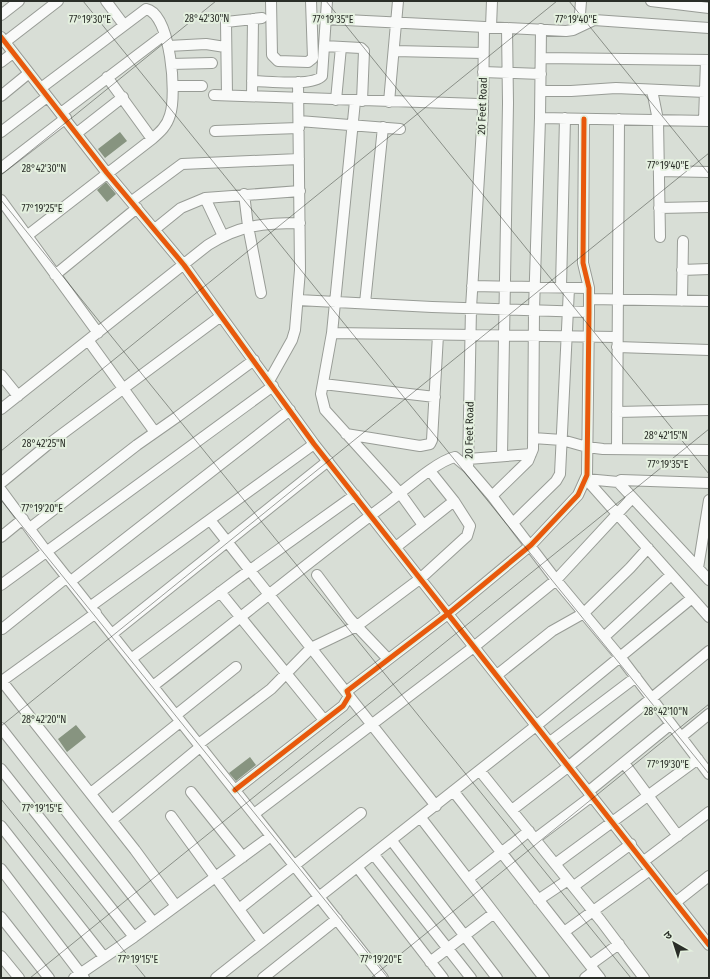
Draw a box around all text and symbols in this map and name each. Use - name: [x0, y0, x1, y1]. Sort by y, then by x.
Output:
- text: 28°42'30"N: [185, 13, 229, 25]
- text: 77°19'30"E: [69, 14, 111, 26]
- text: 77°19'35"E: [313, 14, 354, 26]
- text: 77°19'40"E: [555, 14, 597, 26]
- street label: 20 Feet Road: [475, 77, 490, 135]
- text: 77°19'40"E: [647, 160, 689, 172]
- text: 28°42'30"N: [22, 163, 66, 175]
- text: 77°19'25"E: [22, 203, 63, 215]
- street label: 20 Feet Road: [462, 401, 477, 459]
- text: 28°42'15"N: [644, 430, 688, 442]
- text: 28°42'25"N: [22, 438, 66, 450]
- text: 77°19'35"E: [648, 459, 689, 471]
- text: 77°19'20"E: [21, 503, 63, 515]
- text: 28°42'10"N: [644, 706, 688, 718]
- text: 28°42'20"N: [22, 714, 66, 726]
- text: 77°19'30"E: [647, 759, 689, 771]
- text: 77°19'15"E: [22, 803, 62, 815]
- north arrow: [654, 923, 694, 963]
- text: उ: [661, 928, 675, 943]
- text: 77°19'15"E: [118, 954, 158, 966]
- text: 77°19'20"E: [360, 954, 402, 966]

